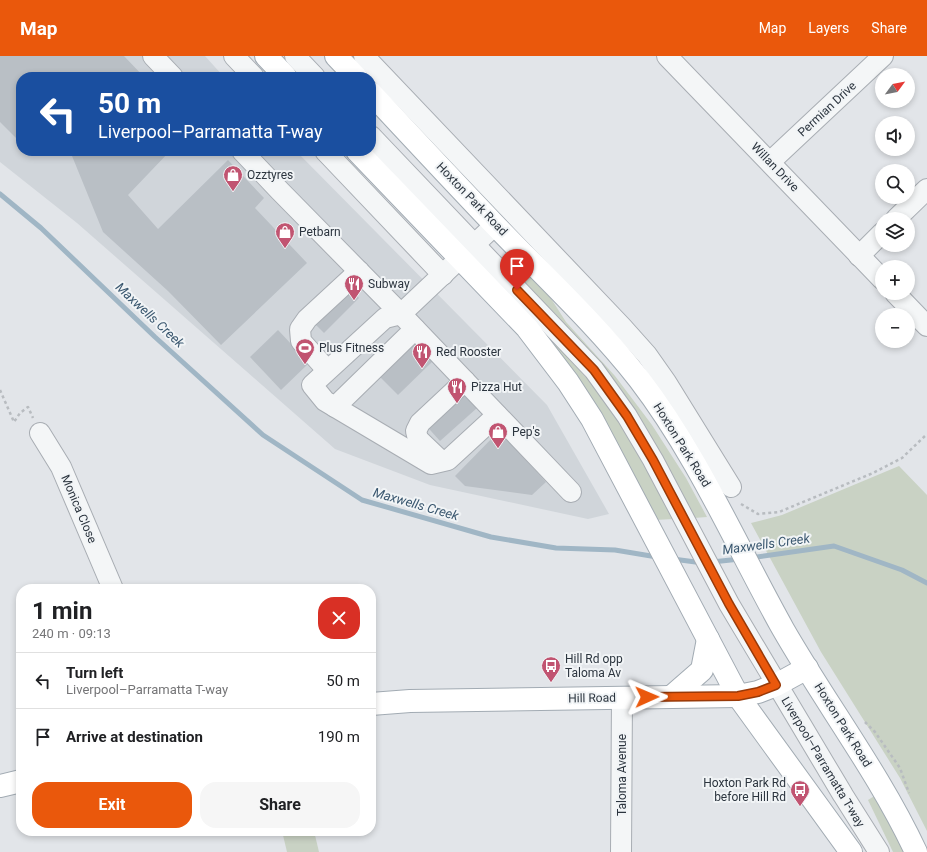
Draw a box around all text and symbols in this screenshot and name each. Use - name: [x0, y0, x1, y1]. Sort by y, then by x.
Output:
- text: Map: [20, 17, 58, 40]
- text: Map: [759, 20, 786, 36]
- text: Layers: [808, 20, 849, 36]
- text: Share: [871, 20, 907, 36]
- north arrow: [875, 68, 915, 108]
- map controls: [875, 68, 915, 348]
- street label: Permian Drive: [795, 78, 859, 140]
- text: 50 m: [98, 87, 161, 120]
- icon: left: [32, 88, 84, 140]
- button: sound: [875, 116, 915, 156]
- text: Liverpool–Parramatta T-way: [98, 121, 322, 142]
- street label: Willan Drive: [748, 140, 802, 194]
- street label: Hoxton Park Road: [434, 160, 510, 238]
- shop icon: Ozztyres: [222, 164, 244, 192]
- button: search: [875, 164, 915, 204]
- place label: Ozztyres: [247, 168, 293, 182]
- button: layers: [875, 212, 915, 252]
- shop icon: Petbarn: [274, 221, 296, 249]
- place label: Petbarn: [299, 225, 341, 239]
- pin: [500, 249, 534, 290]
- icon: arrive: [506, 255, 528, 277]
- button: +: [875, 260, 915, 300]
- restaurant icon: Subway: [343, 273, 365, 301]
- place label: Subway: [368, 277, 410, 291]
- water label: Maxwells Creek: [113, 279, 188, 351]
- button: −: [875, 308, 915, 348]
- sports icon: Plus Fitness: [294, 337, 316, 365]
- place label: Plus Fitness: [319, 341, 384, 355]
- restaurant icon: Red Rooster: [411, 341, 433, 369]
- place label: Red Rooster: [436, 345, 501, 359]
- restaurant icon: Pizza Hut: [446, 376, 468, 404]
- place label: Pizza Hut: [471, 380, 522, 394]
- street label: Hoxton Park Road: [651, 401, 713, 489]
- shop icon: Pep's: [487, 421, 509, 449]
- place label: Pep's: [512, 425, 540, 439]
- street label: Monica Close: [58, 473, 100, 545]
- water label: Maxwells Creek: [372, 485, 461, 524]
- water label: Maxwells Creek: [721, 530, 811, 558]
- text: 1 min: [32, 597, 92, 625]
- button: close: [318, 597, 360, 639]
- text: 240 m · 09:13: [32, 626, 111, 641]
- place label: Hill Rd opp Taloma Av: [565, 652, 623, 680]
- bus stop icon: Hill Rd opp Taloma Av: [540, 655, 562, 683]
- text: Turn left: [66, 664, 123, 682]
- icon: left: [32, 670, 54, 692]
- text: 50 m: [326, 672, 360, 690]
- position arrow: [626, 676, 668, 718]
- street label: Hoxton Park Road: [812, 681, 874, 769]
- text: Liverpool–Parramatta T-way: [66, 682, 228, 697]
- street label: Hill Road: [568, 691, 616, 705]
- street label: Liverpool–Parramatta T-way: [778, 694, 868, 830]
- icon: arrive: [32, 726, 54, 748]
- text: Arrive at destination: [66, 728, 203, 746]
- text: 190 m: [318, 728, 360, 746]
- street label: Taloma Avenue: [615, 734, 629, 816]
- place label: Hoxton Park Rd before Hill Rd: [703, 776, 786, 804]
- bus stop icon: Hoxton Park Rd before Hill Rd: [789, 779, 811, 807]
- button: Exit: [32, 782, 192, 828]
- button: Share: [200, 782, 360, 828]

